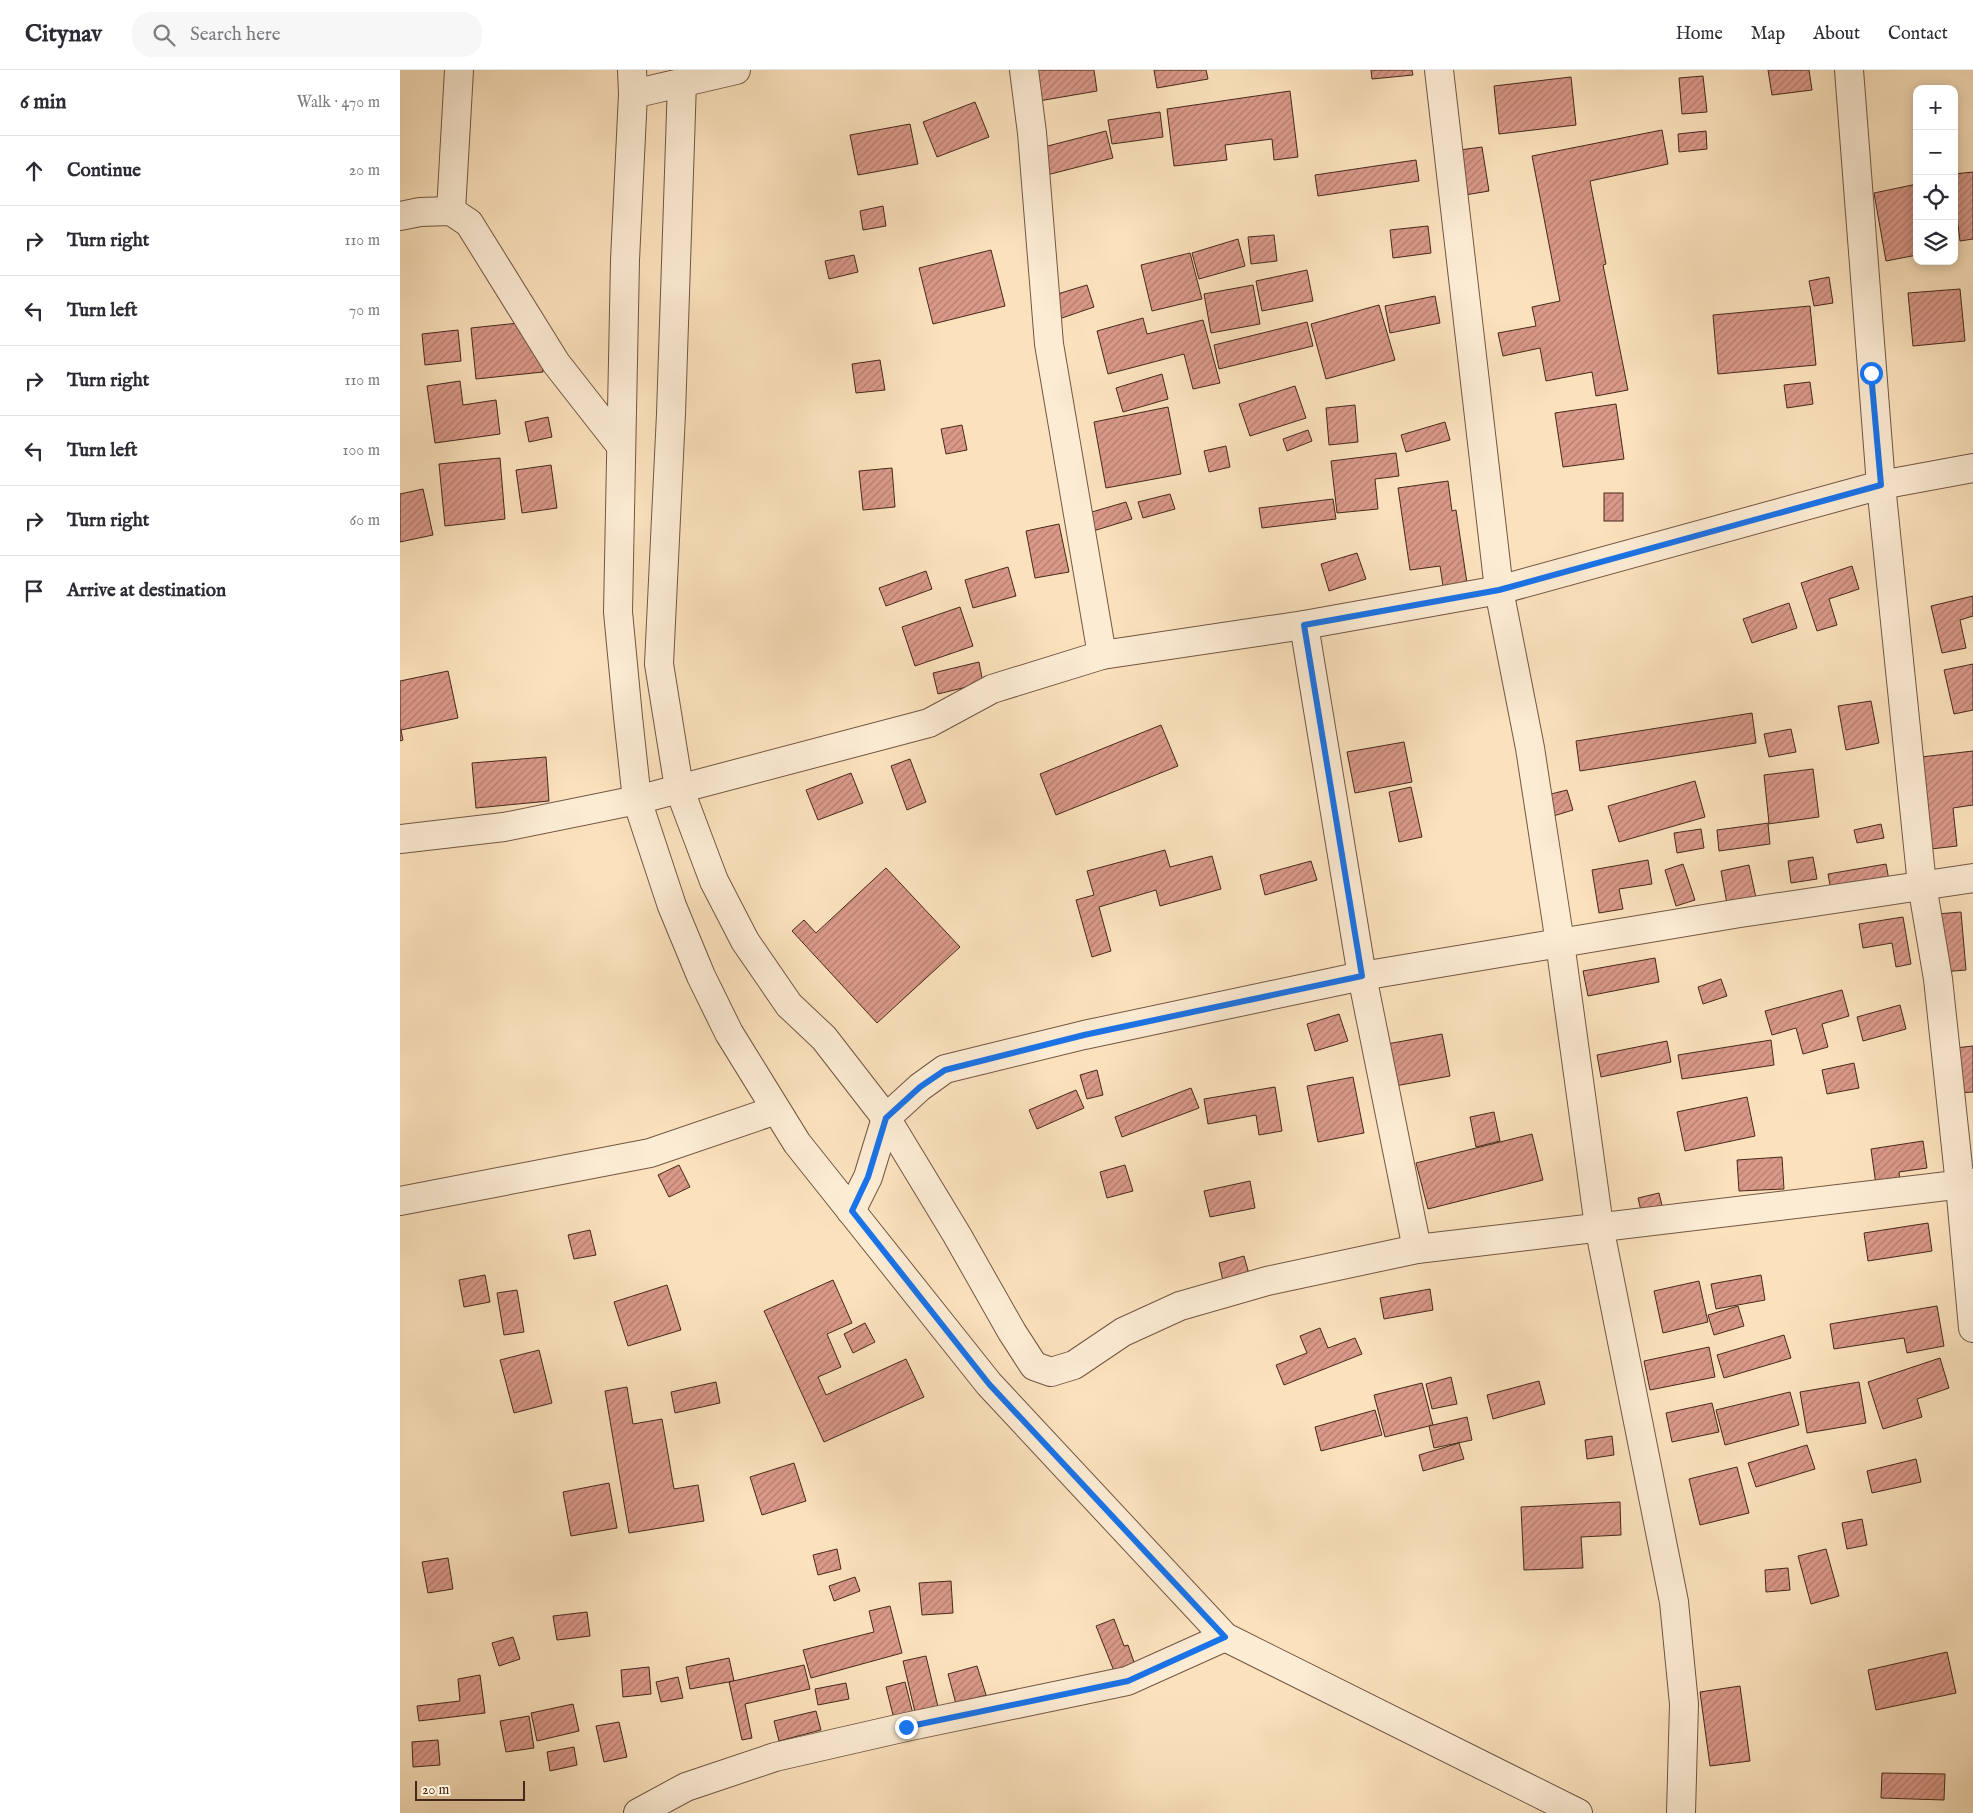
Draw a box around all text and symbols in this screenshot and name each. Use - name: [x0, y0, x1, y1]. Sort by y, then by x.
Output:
- search box: [132, 12, 482, 57]
- text: Citynav: [25, 19, 102, 50]
- icon: search: [150, 21, 178, 49]
- text: Search here: [190, 23, 281, 47]
- text: Home: [1676, 23, 1723, 46]
- text: Map: [1751, 23, 1785, 46]
- text: About: [1813, 23, 1860, 46]
- text: Contact: [1888, 23, 1948, 46]
- map controls: [1913, 85, 1958, 265]
- button: +: [1913, 85, 1958, 130]
- text: 6 min: [20, 89, 66, 116]
- text: Walk · 470 m: [297, 93, 380, 113]
- button: −: [1913, 130, 1958, 175]
- icon: ahead: [20, 157, 48, 185]
- text: Continue: [67, 159, 141, 183]
- text: 20 m: [349, 161, 380, 181]
- button: locate: [1913, 175, 1958, 220]
- button: layers: [1913, 220, 1958, 265]
- icon: right: [20, 227, 48, 255]
- text: Turn right: [67, 229, 149, 253]
- text: 110 m: [344, 231, 380, 251]
- icon: left: [20, 297, 48, 325]
- text: Turn left: [67, 299, 138, 323]
- text: 70 m: [349, 301, 380, 321]
- route start: [1860, 362, 1883, 385]
- icon: right: [20, 367, 48, 395]
- text: Turn right: [67, 369, 149, 393]
- text: 110 m: [344, 371, 380, 391]
- icon: left: [20, 437, 48, 465]
- text: Turn left: [67, 439, 138, 463]
- text: 100 m: [343, 441, 380, 461]
- icon: right: [20, 507, 48, 535]
- text: Turn right: [67, 509, 149, 533]
- text: 60 m: [350, 511, 380, 531]
- icon: arrive: [20, 577, 48, 605]
- text: Arrive at destination: [67, 579, 226, 603]
- route end: [895, 1716, 918, 1739]
- scale bar: [415, 1778, 525, 1801]
- text: 20 m: [422, 1781, 449, 1799]

